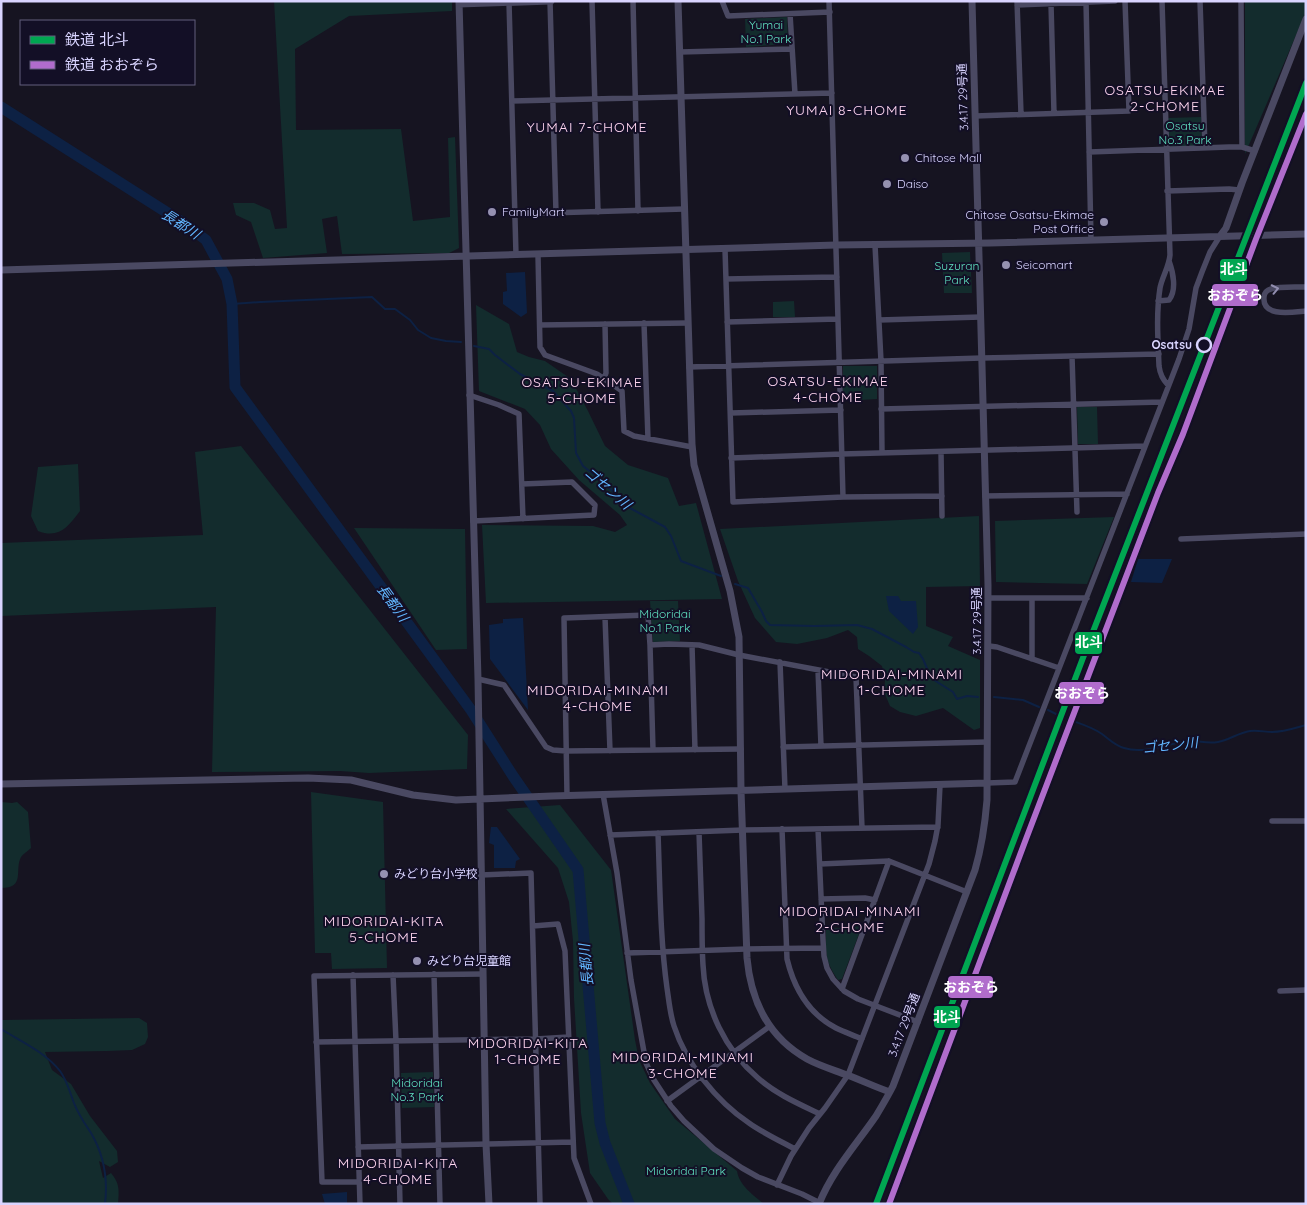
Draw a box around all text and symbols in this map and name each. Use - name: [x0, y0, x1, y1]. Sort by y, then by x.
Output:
- park label: Yumai No.1 Park: [741, 17, 791, 46]
- legend: [20, 20, 195, 85]
- text: 鉄道 北斗: [65, 30, 129, 49]
- text: 鉄道 おおぞら: [65, 55, 159, 74]
- street label: 3.4.17 29号通: [954, 63, 971, 131]
- district label: OSATSU-EKIMAE 2-CHOME: [1104, 81, 1226, 115]
- district label: YUMAI 8-CHOME: [786, 101, 908, 119]
- district label: YUMAI 7-CHOME: [527, 118, 647, 136]
- park label: Osatsu No.3 Park: [1158, 118, 1212, 147]
- place label: Chitose Mall: [915, 150, 982, 165]
- marker: Chitose Mall: [899, 152, 911, 164]
- place label: Daiso: [897, 176, 928, 191]
- marker: Daiso: [881, 178, 893, 190]
- place label: FamilyMart: [502, 204, 565, 219]
- water label: 長都川: [158, 205, 205, 244]
- marker: FamilyMart: [486, 206, 498, 218]
- place label: Chitose Osatsu-Ekimae Post Office: [965, 207, 1094, 236]
- marker: Chitose Osatsu-Ekimae Post Office: [1098, 216, 1110, 228]
- place label: Seicomart: [1016, 257, 1072, 272]
- park label: Suzuran Park: [935, 258, 979, 287]
- line badge: 北斗: [1219, 258, 1248, 282]
- marker: Seicomart: [1000, 259, 1012, 271]
- text: 北斗: [1220, 260, 1248, 278]
- line badge: おおぞら: [1211, 283, 1259, 307]
- one-way arrow: [1271, 285, 1279, 295]
- text: おおぞら: [1207, 286, 1263, 304]
- place label: Osatsu: [1151, 337, 1192, 352]
- marker: Osatsu: [1196, 337, 1212, 353]
- district label: OSATSU-EKIMAE 4-CHOME: [767, 372, 889, 406]
- district label: OSATSU-EKIMAE 5-CHOME: [521, 373, 643, 407]
- water label: ゴセン川: [581, 463, 637, 514]
- water label: 長都川: [373, 581, 414, 627]
- street label: 3.4.17 29号通: [969, 587, 984, 655]
- park label: Midoridai No.1 Park: [639, 606, 691, 635]
- line badge: 北斗: [1074, 631, 1103, 655]
- text: 北斗: [1075, 633, 1103, 651]
- district label: MIDORIDAI-MINAMI 1-CHOME: [821, 665, 963, 699]
- district label: MIDORIDAI-MINAMI 4-CHOME: [527, 681, 669, 715]
- line badge: おおぞら: [1058, 681, 1105, 705]
- text: おおぞら: [1054, 684, 1110, 702]
- water label: ゴセン川: [1141, 733, 1201, 757]
- place label: みどり台小学校: [394, 866, 478, 881]
- marker: みどり台小学校: [378, 868, 390, 880]
- district label: MIDORIDAI-MINAMI 2-CHOME: [779, 902, 921, 936]
- district label: MIDORIDAI-KITA 5-CHOME: [324, 912, 444, 946]
- water label: 長都川: [575, 941, 597, 987]
- place label: みどり台児童館: [427, 953, 511, 968]
- marker: みどり台児童館: [411, 955, 423, 967]
- line badge: おおぞら: [947, 975, 994, 999]
- text: おおぞら: [943, 978, 999, 996]
- street label: 3.4.17 29号通: [884, 991, 923, 1059]
- line badge: 北斗: [933, 1005, 961, 1029]
- text: 北斗: [933, 1008, 961, 1026]
- district label: MIDORIDAI-KITA 1-CHOME: [468, 1034, 588, 1068]
- district label: MIDORIDAI-MINAMI 3-CHOME: [612, 1048, 754, 1082]
- park label: Midoridai No.3 Park: [390, 1075, 444, 1104]
- district label: MIDORIDAI-KITA 4-CHOME: [338, 1154, 458, 1188]
- park label: Midoridai Park: [646, 1163, 726, 1178]

